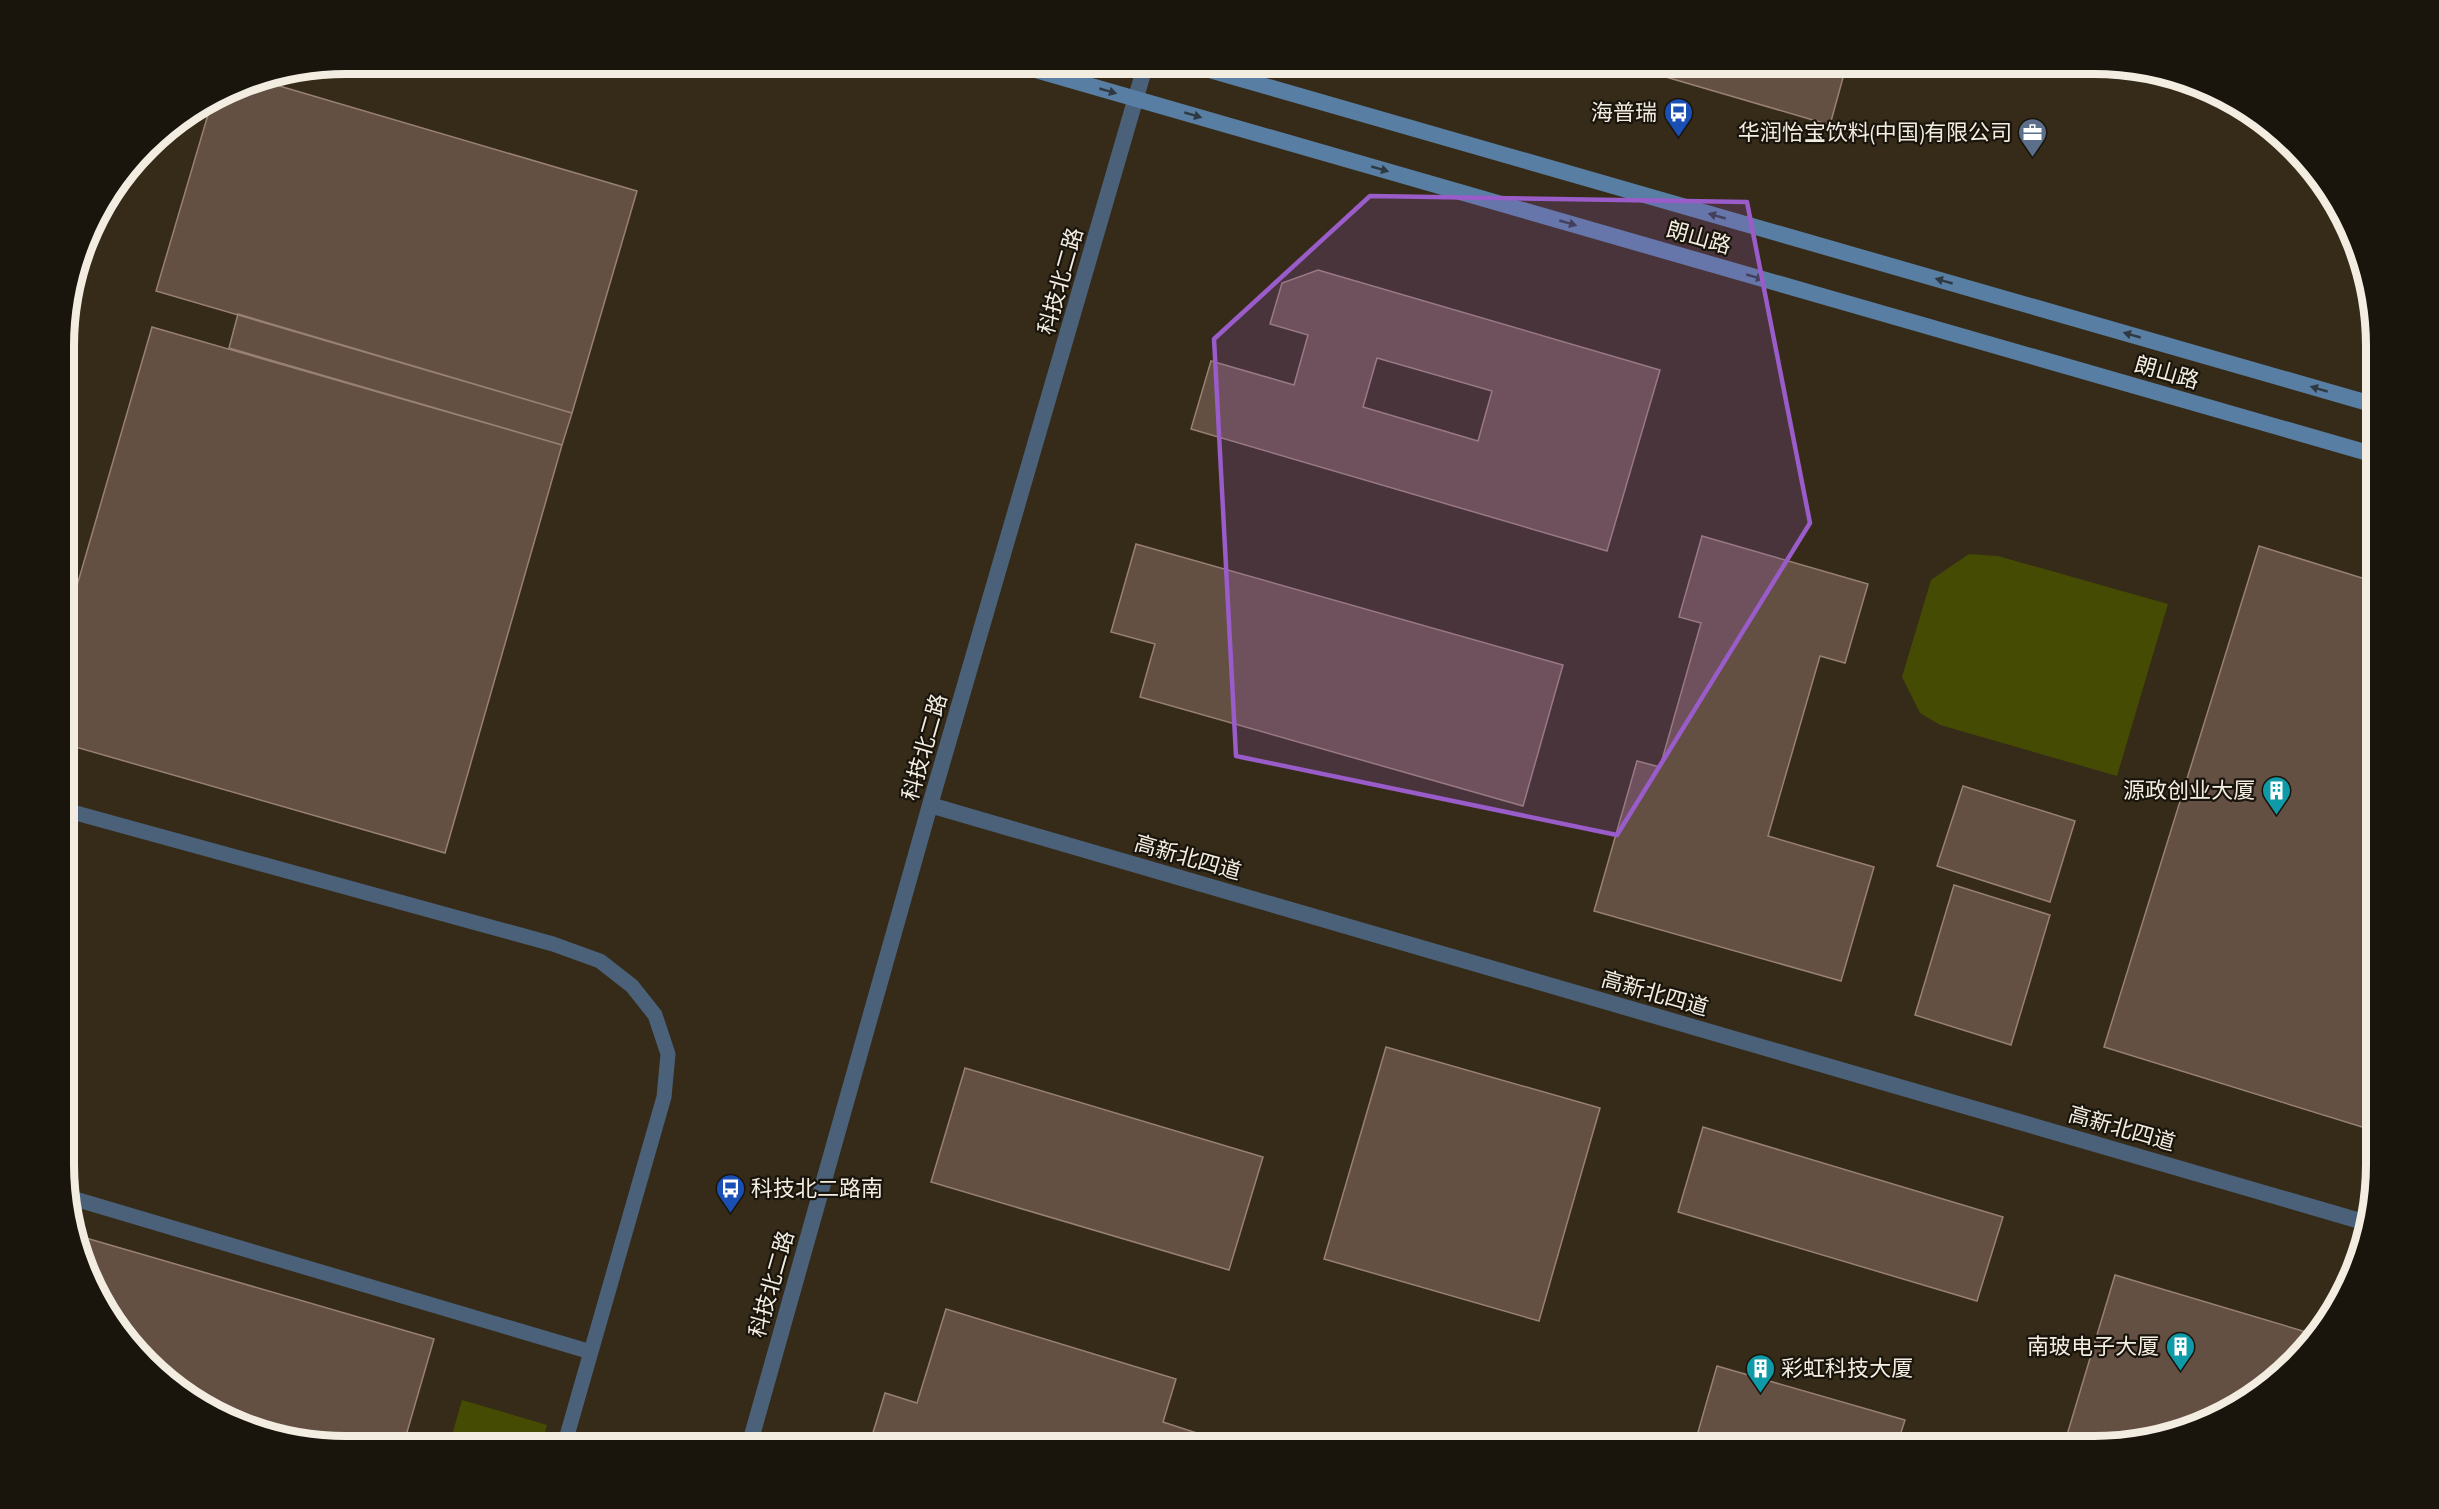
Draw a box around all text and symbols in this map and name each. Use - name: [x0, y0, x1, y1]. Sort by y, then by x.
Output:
- one-way arrow: [1099, 87, 1117, 96]
- bus stop icon: 海普瑞: [1662, 96, 1694, 138]
- place label: 海普瑞: [1591, 98, 1657, 126]
- one-way arrow: [1184, 111, 1202, 120]
- office icon: 华润怡宝饮料(中国)有限公司: [2017, 116, 2049, 158]
- place label: 华润怡宝饮料(中国)有限公司: [1738, 118, 2012, 146]
- one-way arrow: [1371, 165, 1389, 174]
- one-way arrow: [1707, 211, 1725, 220]
- street label: 朗山路: [1663, 214, 1735, 260]
- one-way arrow: [1559, 219, 1577, 228]
- street label: 科技北二路: [1031, 224, 1089, 338]
- one-way arrow: [1746, 273, 1764, 282]
- one-way arrow: [1935, 276, 1953, 285]
- one-way arrow: [2123, 330, 2141, 339]
- street label: 朗山路: [2131, 349, 2203, 395]
- one-way arrow: [2310, 384, 2328, 393]
- street label: 科技北二路: [895, 690, 953, 804]
- building icon: 源政创业大厦: [2260, 774, 2292, 816]
- place label: 源政创业大厦: [2123, 776, 2255, 804]
- street label: 高新北四道: [1131, 828, 1245, 886]
- street label: 高新北四道: [1598, 964, 1712, 1022]
- street label: 高新北四道: [2065, 1099, 2179, 1157]
- bus stop icon: 科技北二路南: [714, 1172, 746, 1214]
- place label: 科技北二路南: [751, 1174, 883, 1202]
- street label: 科技北二路: [742, 1227, 800, 1341]
- building icon: 南玻电子大厦: [2164, 1330, 2196, 1372]
- place label: 南玻电子大厦: [2027, 1332, 2159, 1360]
- building icon: 彩虹科技大厦: [1744, 1352, 1776, 1394]
- place label: 彩虹科技大厦: [1781, 1354, 1913, 1382]

